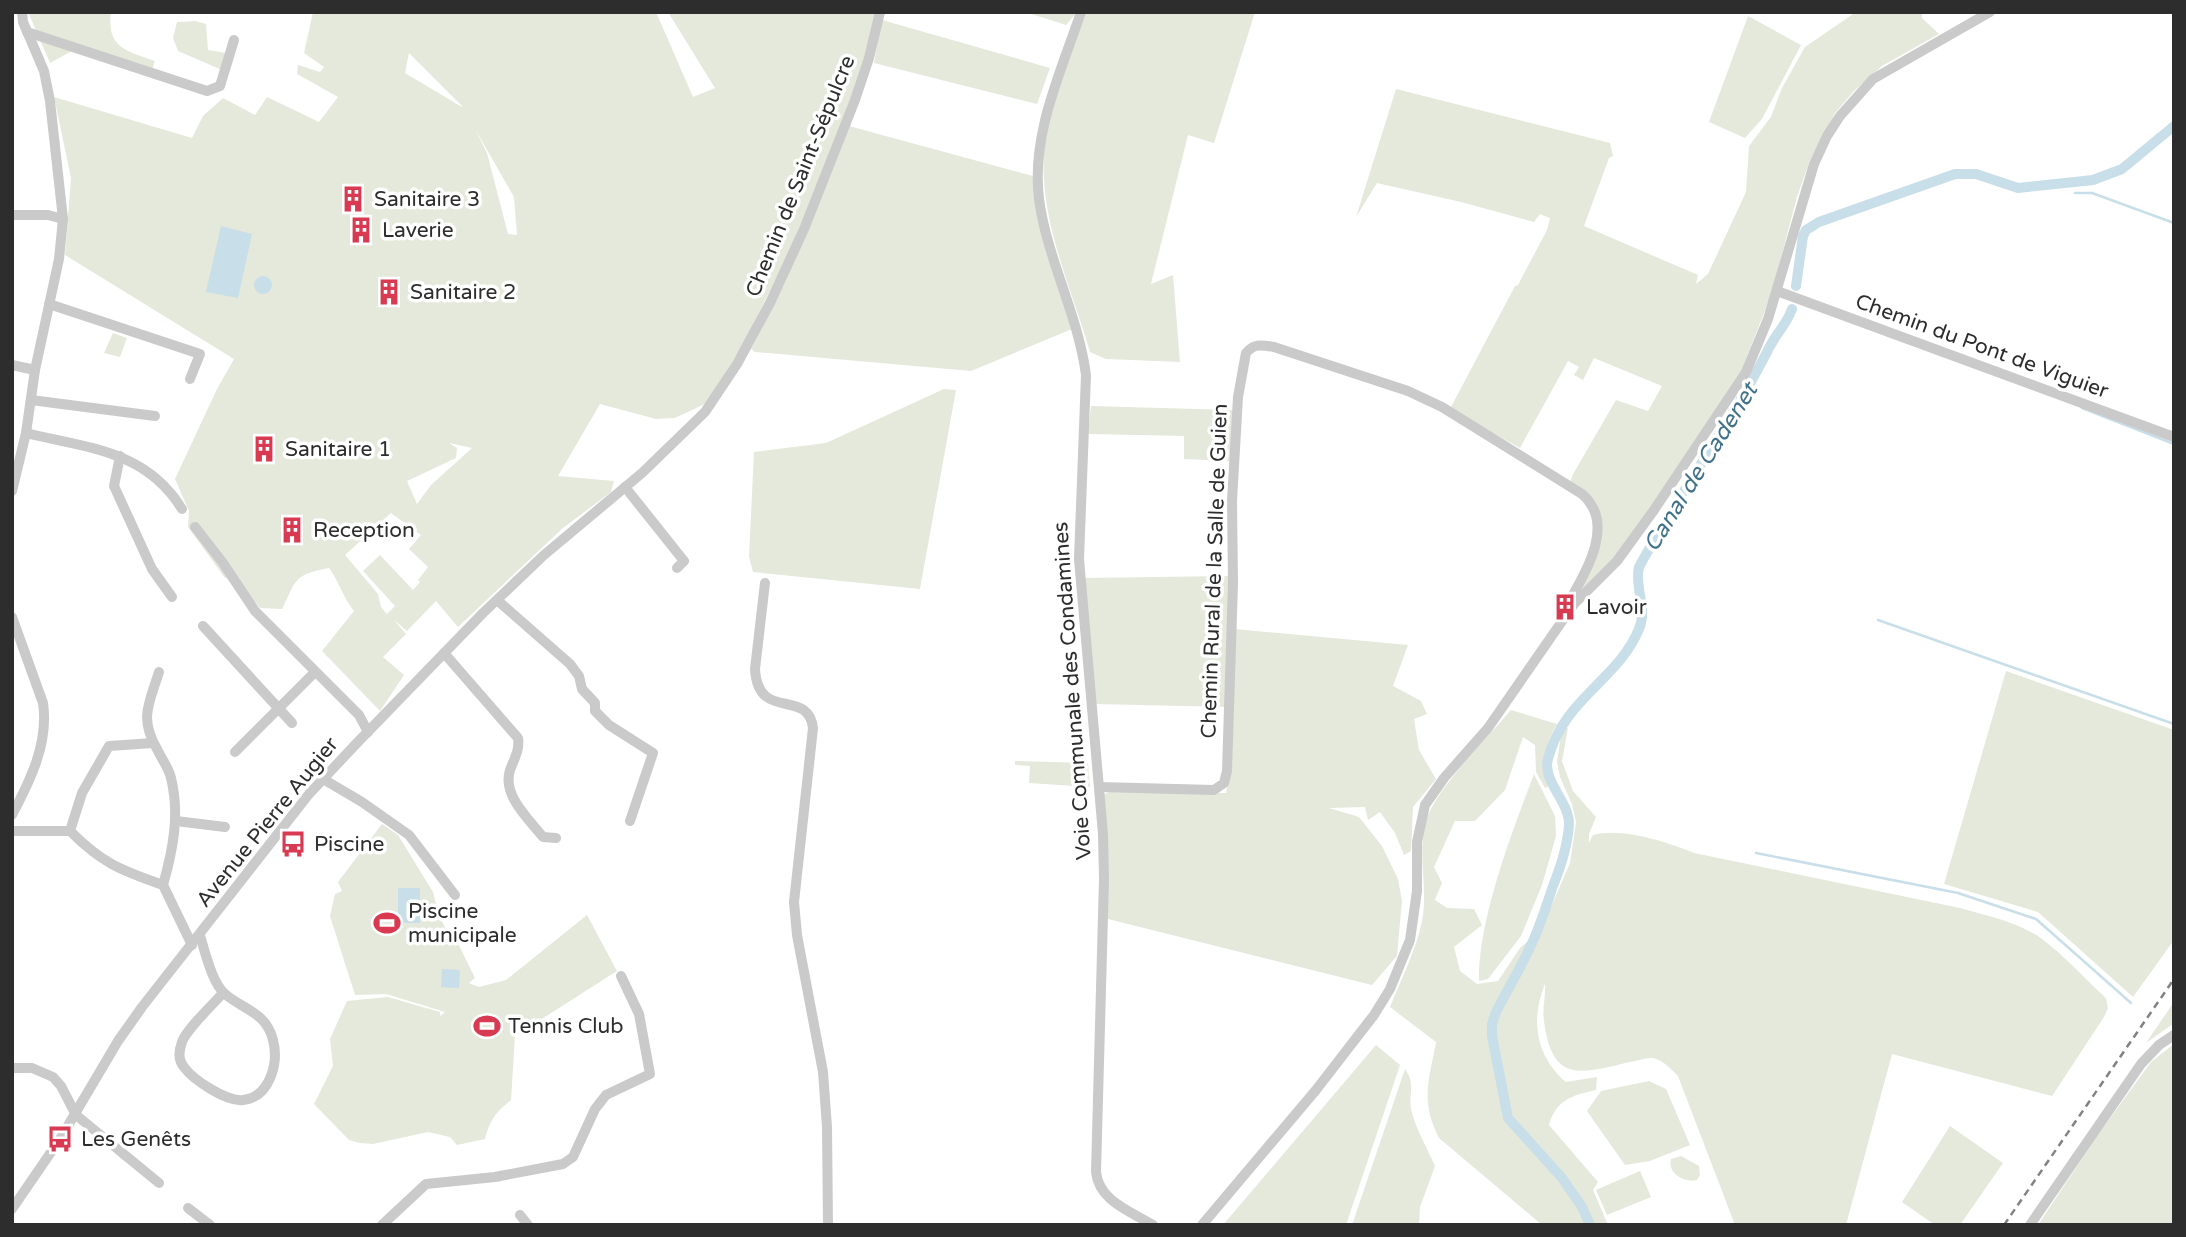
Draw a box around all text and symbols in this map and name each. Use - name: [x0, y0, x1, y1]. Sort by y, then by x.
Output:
- street label: Chemin de Saint-Sépulcre: [741, 52, 860, 301]
- building icon: Sanitaire 3: [338, 184, 368, 214]
- place label: Sanitaire 3: [374, 187, 480, 212]
- building icon: Laverie: [346, 215, 376, 245]
- place label: Laverie: [382, 218, 454, 243]
- building icon: Sanitaire 2: [374, 277, 404, 307]
- place label: Sanitaire 2: [410, 280, 516, 305]
- street label: Chemin du Pont de Viguier: [1852, 289, 2112, 404]
- water label: Canal de Cadenet: [1638, 376, 1765, 557]
- street label: Chemin Rural de la Salle de Guien: [1196, 403, 1233, 739]
- building icon: Sanitaire 1: [249, 434, 279, 464]
- place label: Sanitaire 1: [285, 437, 391, 462]
- building icon: Reception: [277, 515, 307, 545]
- place label: Reception: [313, 518, 415, 543]
- street label: Voie Communale des Condamines: [1048, 521, 1097, 861]
- building icon: Lavoir: [1550, 592, 1580, 622]
- place label: Lavoir: [1586, 595, 1647, 620]
- street label: Avenue Pierre Augier: [191, 732, 344, 912]
- bus stop icon: Piscine: [278, 829, 308, 859]
- place label: Piscine: [314, 832, 384, 857]
- place label: Piscine municipale: [408, 899, 517, 948]
- sports icon: Piscine municipale: [372, 908, 402, 938]
- sports icon: Tennis Club: [472, 1011, 502, 1041]
- place label: Tennis Club: [508, 1014, 624, 1039]
- bus stop icon: Les Genêts: [45, 1124, 75, 1154]
- place label: Les Genêts: [81, 1127, 191, 1152]

